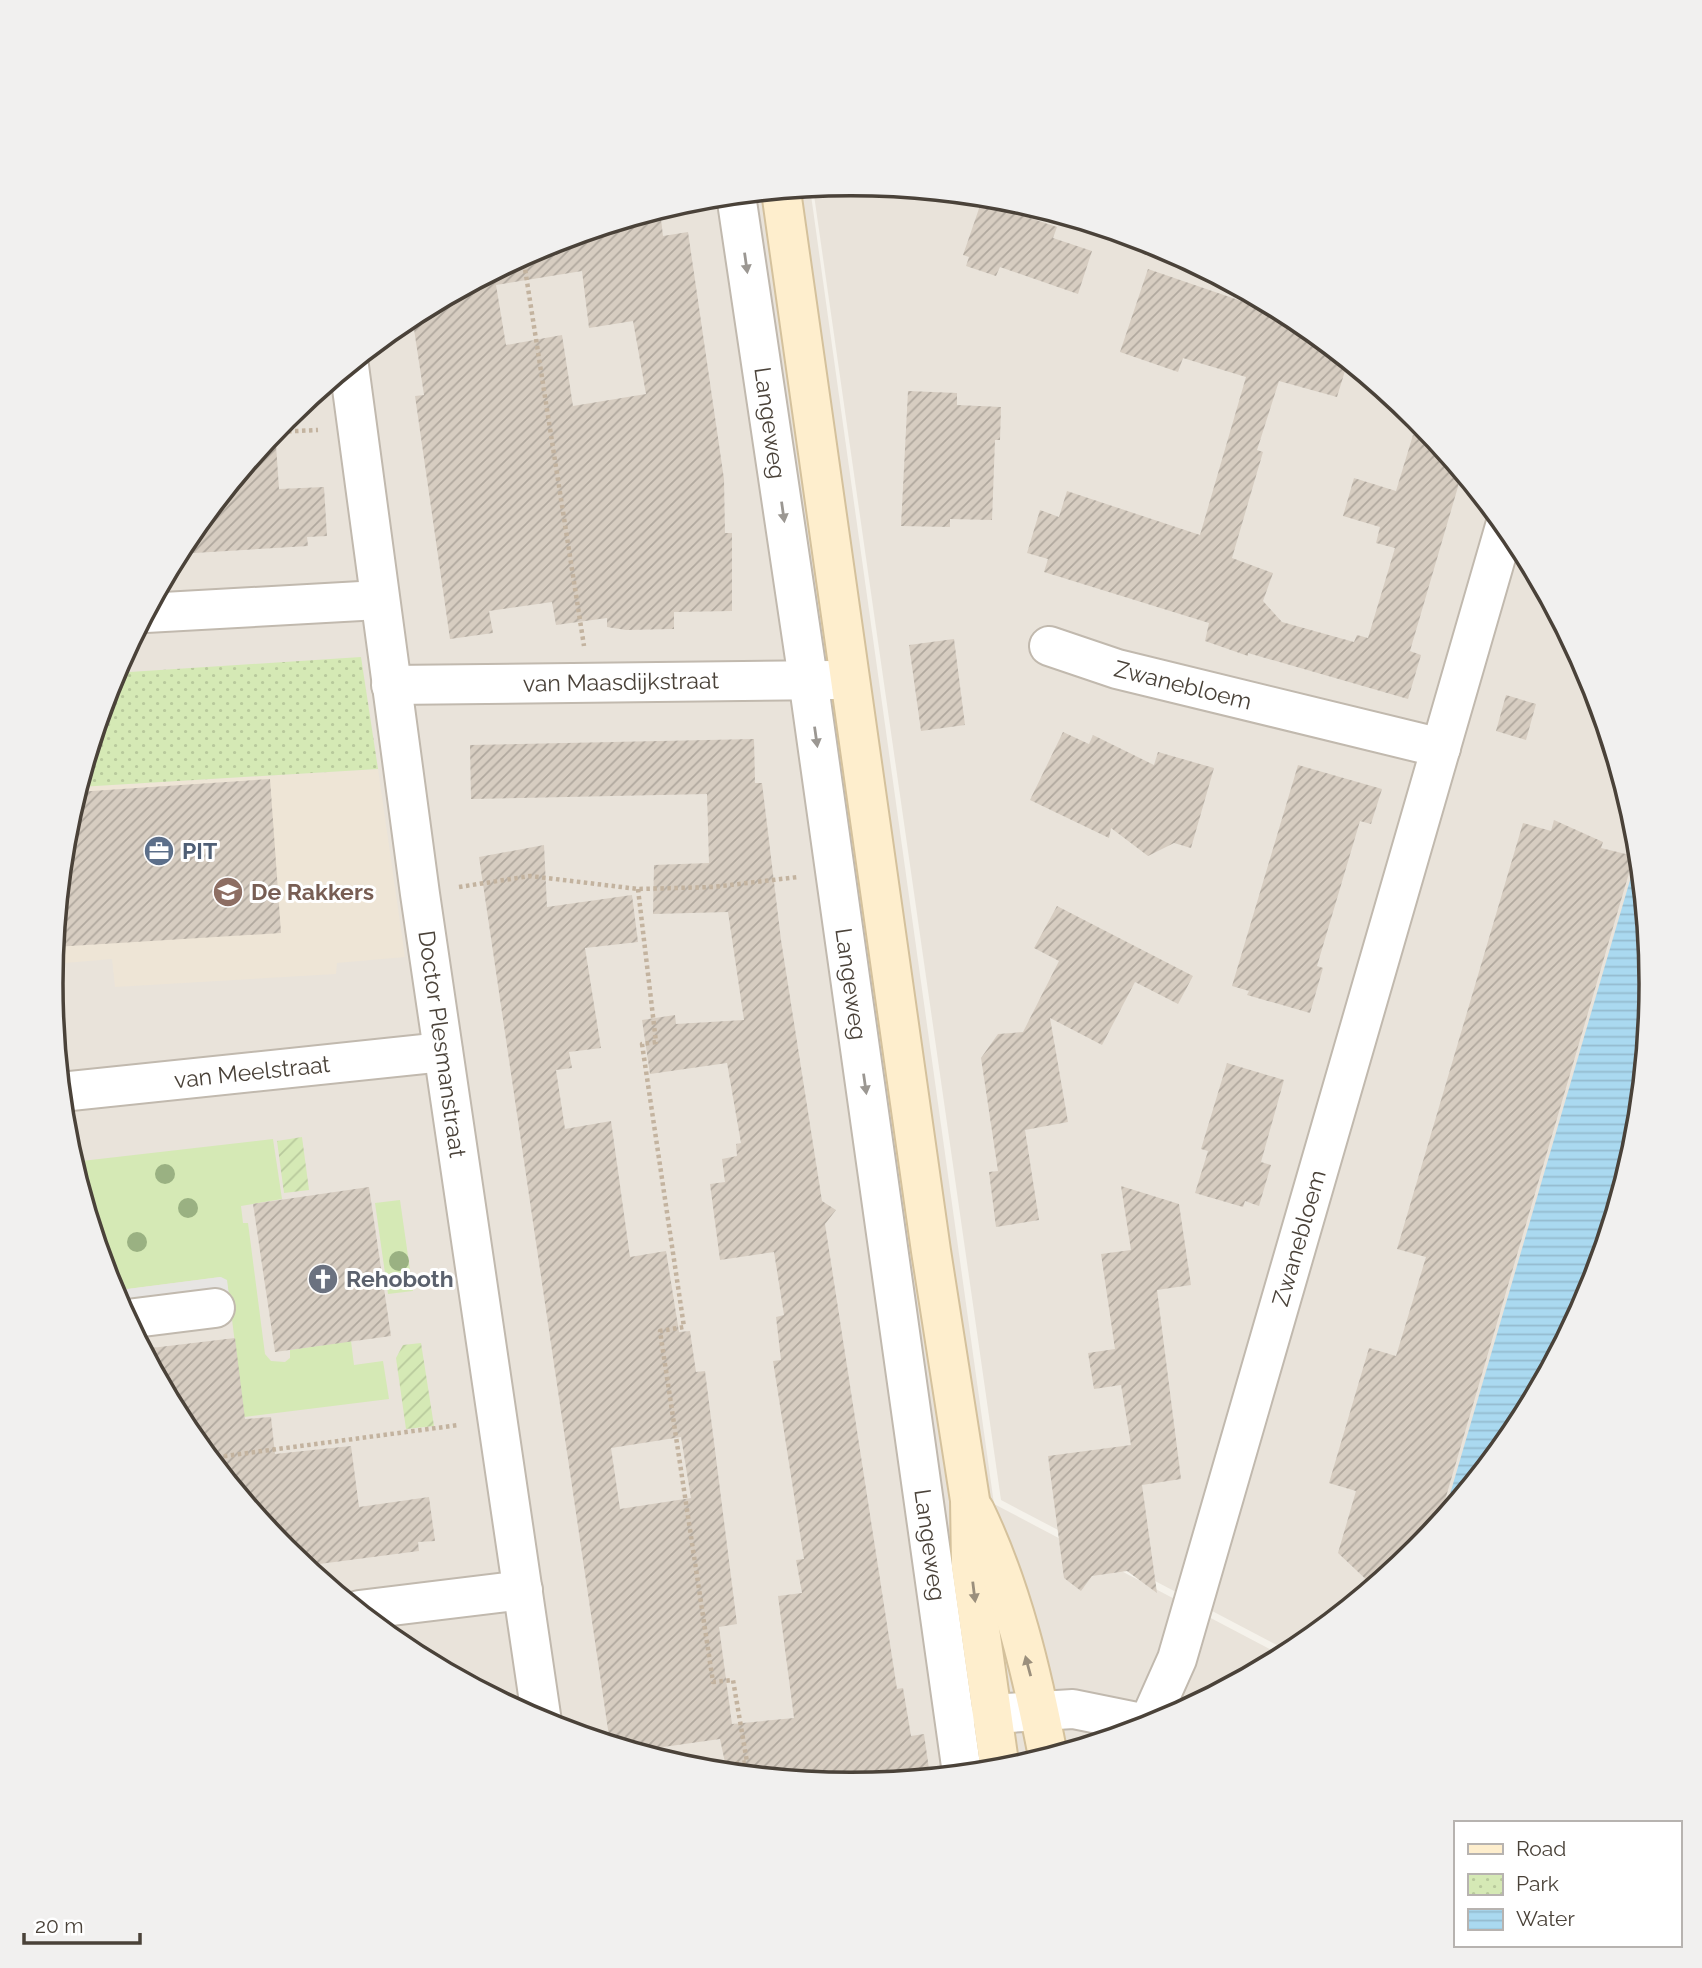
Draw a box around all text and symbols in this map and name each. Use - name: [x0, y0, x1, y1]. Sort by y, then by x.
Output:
- one-way arrow: [741, 252, 752, 274]
- street label: Langeweg: [749, 365, 792, 481]
- one-way arrow: [778, 501, 789, 523]
- street label: Zwanebloem: [1112, 654, 1255, 715]
- street label: van Maasdijkstraat: [523, 666, 720, 697]
- one-way arrow: [811, 726, 822, 748]
- office icon: PIT: [142, 834, 176, 868]
- place label: PIT: [182, 837, 217, 864]
- school or university icon: De Rakkers: [211, 875, 245, 909]
- place label: De Rakkers: [251, 878, 374, 905]
- street label: Langeweg: [830, 926, 873, 1042]
- street label: Doctor Plesmanstraat: [413, 929, 472, 1160]
- street label: van Meelstraat: [173, 1050, 331, 1093]
- one-way arrow: [859, 1073, 870, 1095]
- street label: Zwanebloem: [1266, 1167, 1331, 1309]
- church icon: Rehoboth: [306, 1262, 340, 1296]
- place label: Rehoboth: [346, 1265, 454, 1292]
- street label: Langeweg: [909, 1487, 952, 1603]
- one-way arrow: [968, 1581, 979, 1603]
- one-way arrow: [1022, 1655, 1033, 1677]
- legend: [1454, 1821, 1681, 1947]
- text: Road: [1516, 1836, 1566, 1861]
- text: Park: [1516, 1871, 1559, 1896]
- scale bar: [24, 1902, 140, 1946]
- text: Water: [1516, 1906, 1575, 1931]
- text: 20 m: [35, 1913, 83, 1938]

